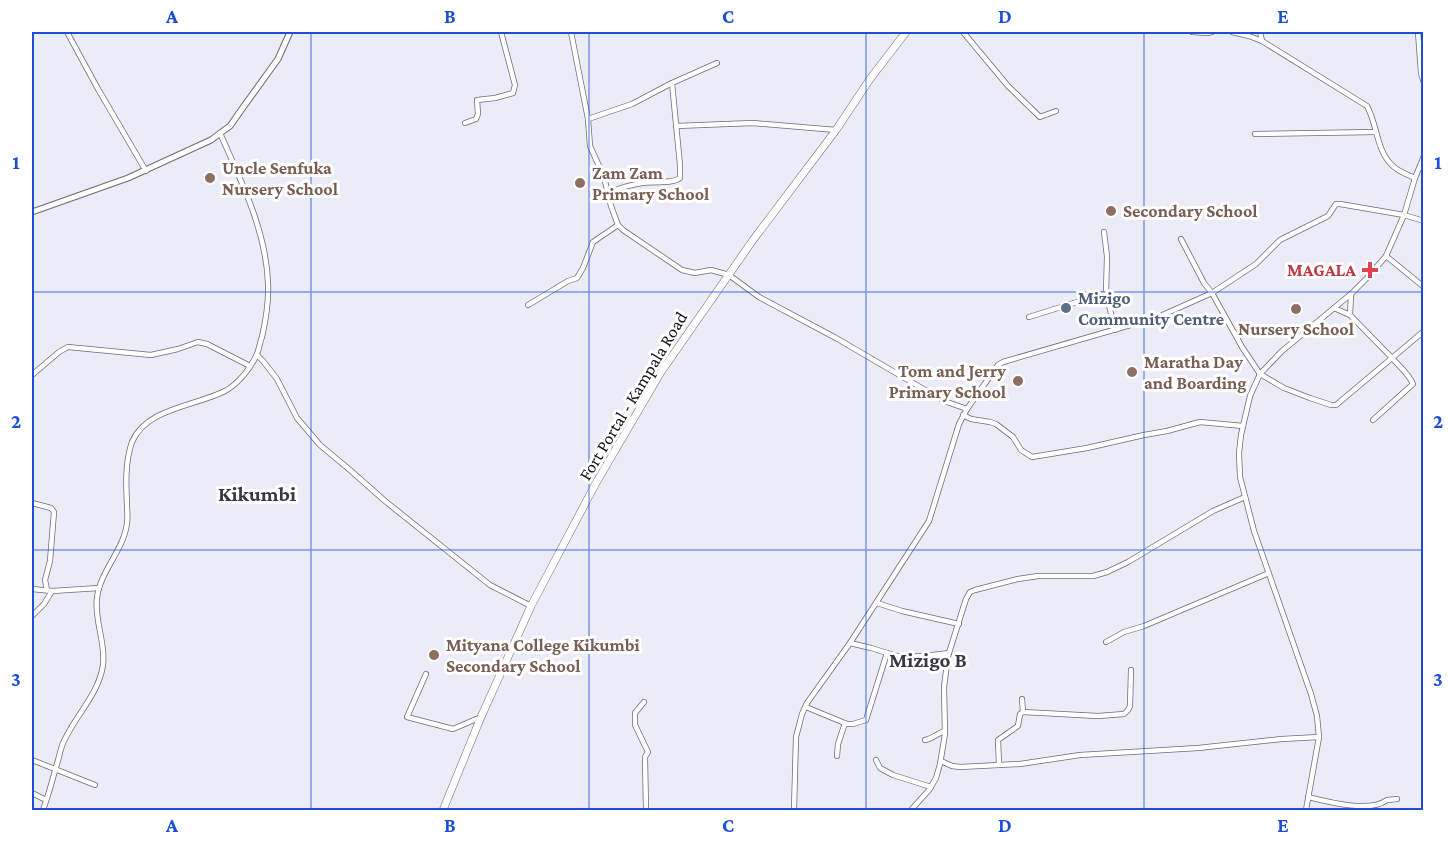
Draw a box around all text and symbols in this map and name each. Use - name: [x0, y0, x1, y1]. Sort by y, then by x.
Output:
- text: A: [165, 5, 179, 27]
- text: B: [444, 5, 456, 27]
- text: C: [722, 5, 734, 27]
- text: D: [998, 5, 1012, 27]
- text: E: [1277, 5, 1289, 27]
- text: 1: [12, 151, 20, 173]
- text: 1: [1434, 151, 1442, 173]
- place label: Uncle Senfuka Nursery School: [222, 158, 338, 199]
- place label: Zam Zam Primary School: [592, 163, 709, 204]
- marker: Uncle Senfuka Nursery School: [203, 171, 217, 185]
- marker: Zam Zam Primary School: [573, 176, 587, 190]
- place label: Secondary School: [1123, 201, 1258, 221]
- marker: Secondary School: [1104, 204, 1118, 218]
- place label: MAGALA: [1287, 260, 1356, 280]
- marker: MAGALA: [1361, 261, 1379, 279]
- place label: Mizigo Community Centre: [1078, 288, 1224, 329]
- marker: Mizigo Community Centre: [1059, 301, 1073, 315]
- marker: Nursery School: [1289, 302, 1303, 316]
- street label: Fort Portal - Kampala Road: [575, 308, 692, 484]
- place label: Nursery School: [1238, 319, 1354, 339]
- place label: Maratha Day and Boarding: [1144, 352, 1246, 393]
- place label: Tom and Jerry Primary School: [889, 361, 1006, 402]
- marker: Maratha Day and Boarding: [1125, 365, 1139, 379]
- marker: Tom and Jerry Primary School: [1011, 374, 1025, 388]
- text: 2: [11, 410, 21, 432]
- text: 2: [1433, 410, 1443, 432]
- district label: Kikumbi: [218, 482, 296, 506]
- place label: Mityana College Kikumbi Secondary School: [446, 635, 641, 676]
- marker: Mityana College Kikumbi Secondary School: [427, 648, 441, 662]
- district label: Mizigo B: [889, 648, 967, 672]
- text: 3: [11, 668, 21, 690]
- text: 3: [1433, 668, 1443, 690]
- text: A: [165, 814, 179, 836]
- text: B: [444, 814, 456, 836]
- text: C: [722, 814, 734, 836]
- text: D: [998, 814, 1012, 836]
- text: E: [1277, 814, 1289, 836]

